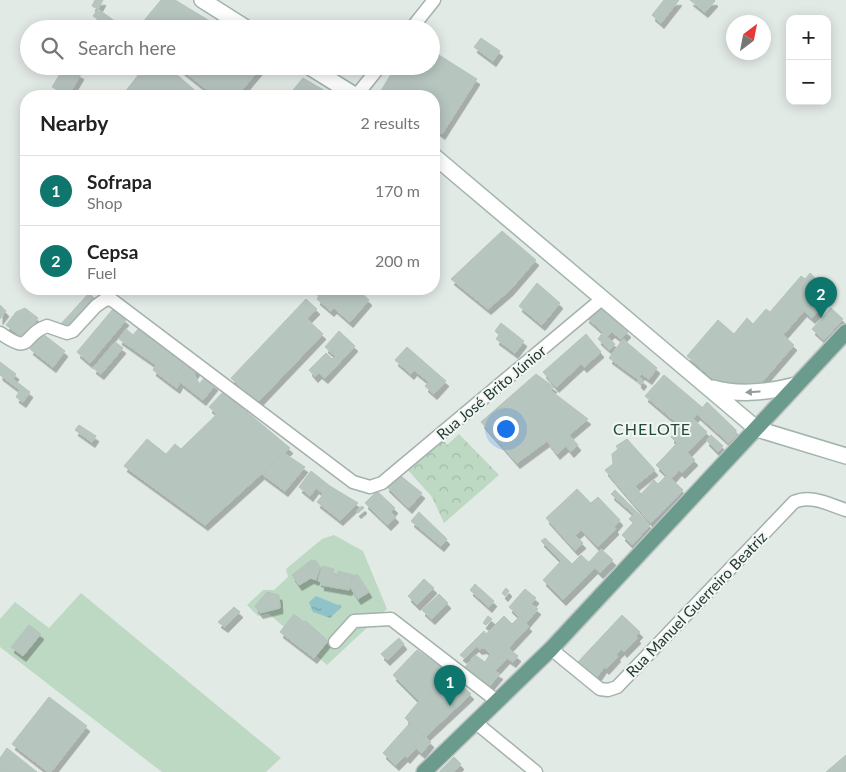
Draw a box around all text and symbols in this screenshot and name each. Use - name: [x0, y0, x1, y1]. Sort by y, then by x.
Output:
- north arrow: [726, 15, 771, 60]
- map controls: [786, 15, 831, 105]
- button: +: [786, 15, 831, 60]
- search box: [20, 20, 440, 75]
- icon: search: [38, 34, 66, 62]
- text: Search here: [78, 36, 176, 59]
- button: −: [786, 60, 831, 105]
- text: Nearby: [40, 110, 108, 135]
- text: 2 results: [360, 113, 420, 132]
- text: Sofrapa: [87, 170, 152, 193]
- text: 1: [51, 181, 61, 200]
- text: 170 m: [375, 181, 420, 200]
- text: Shop: [87, 193, 123, 212]
- text: Cepsa: [87, 240, 138, 263]
- text: 2: [51, 251, 61, 270]
- text: 200 m: [375, 251, 420, 270]
- text: Fuel: [87, 263, 117, 282]
- pin: 2: [805, 277, 837, 318]
- street label: Rua José Brito Júnior: [433, 341, 550, 443]
- one-way arrow: [745, 389, 761, 397]
- your location: [493, 416, 519, 442]
- district label: CHELOTE: [613, 419, 691, 438]
- street label: Rua Manuel Guerreiro Beatriz: [622, 528, 770, 680]
- pin: 1: [434, 665, 466, 706]

